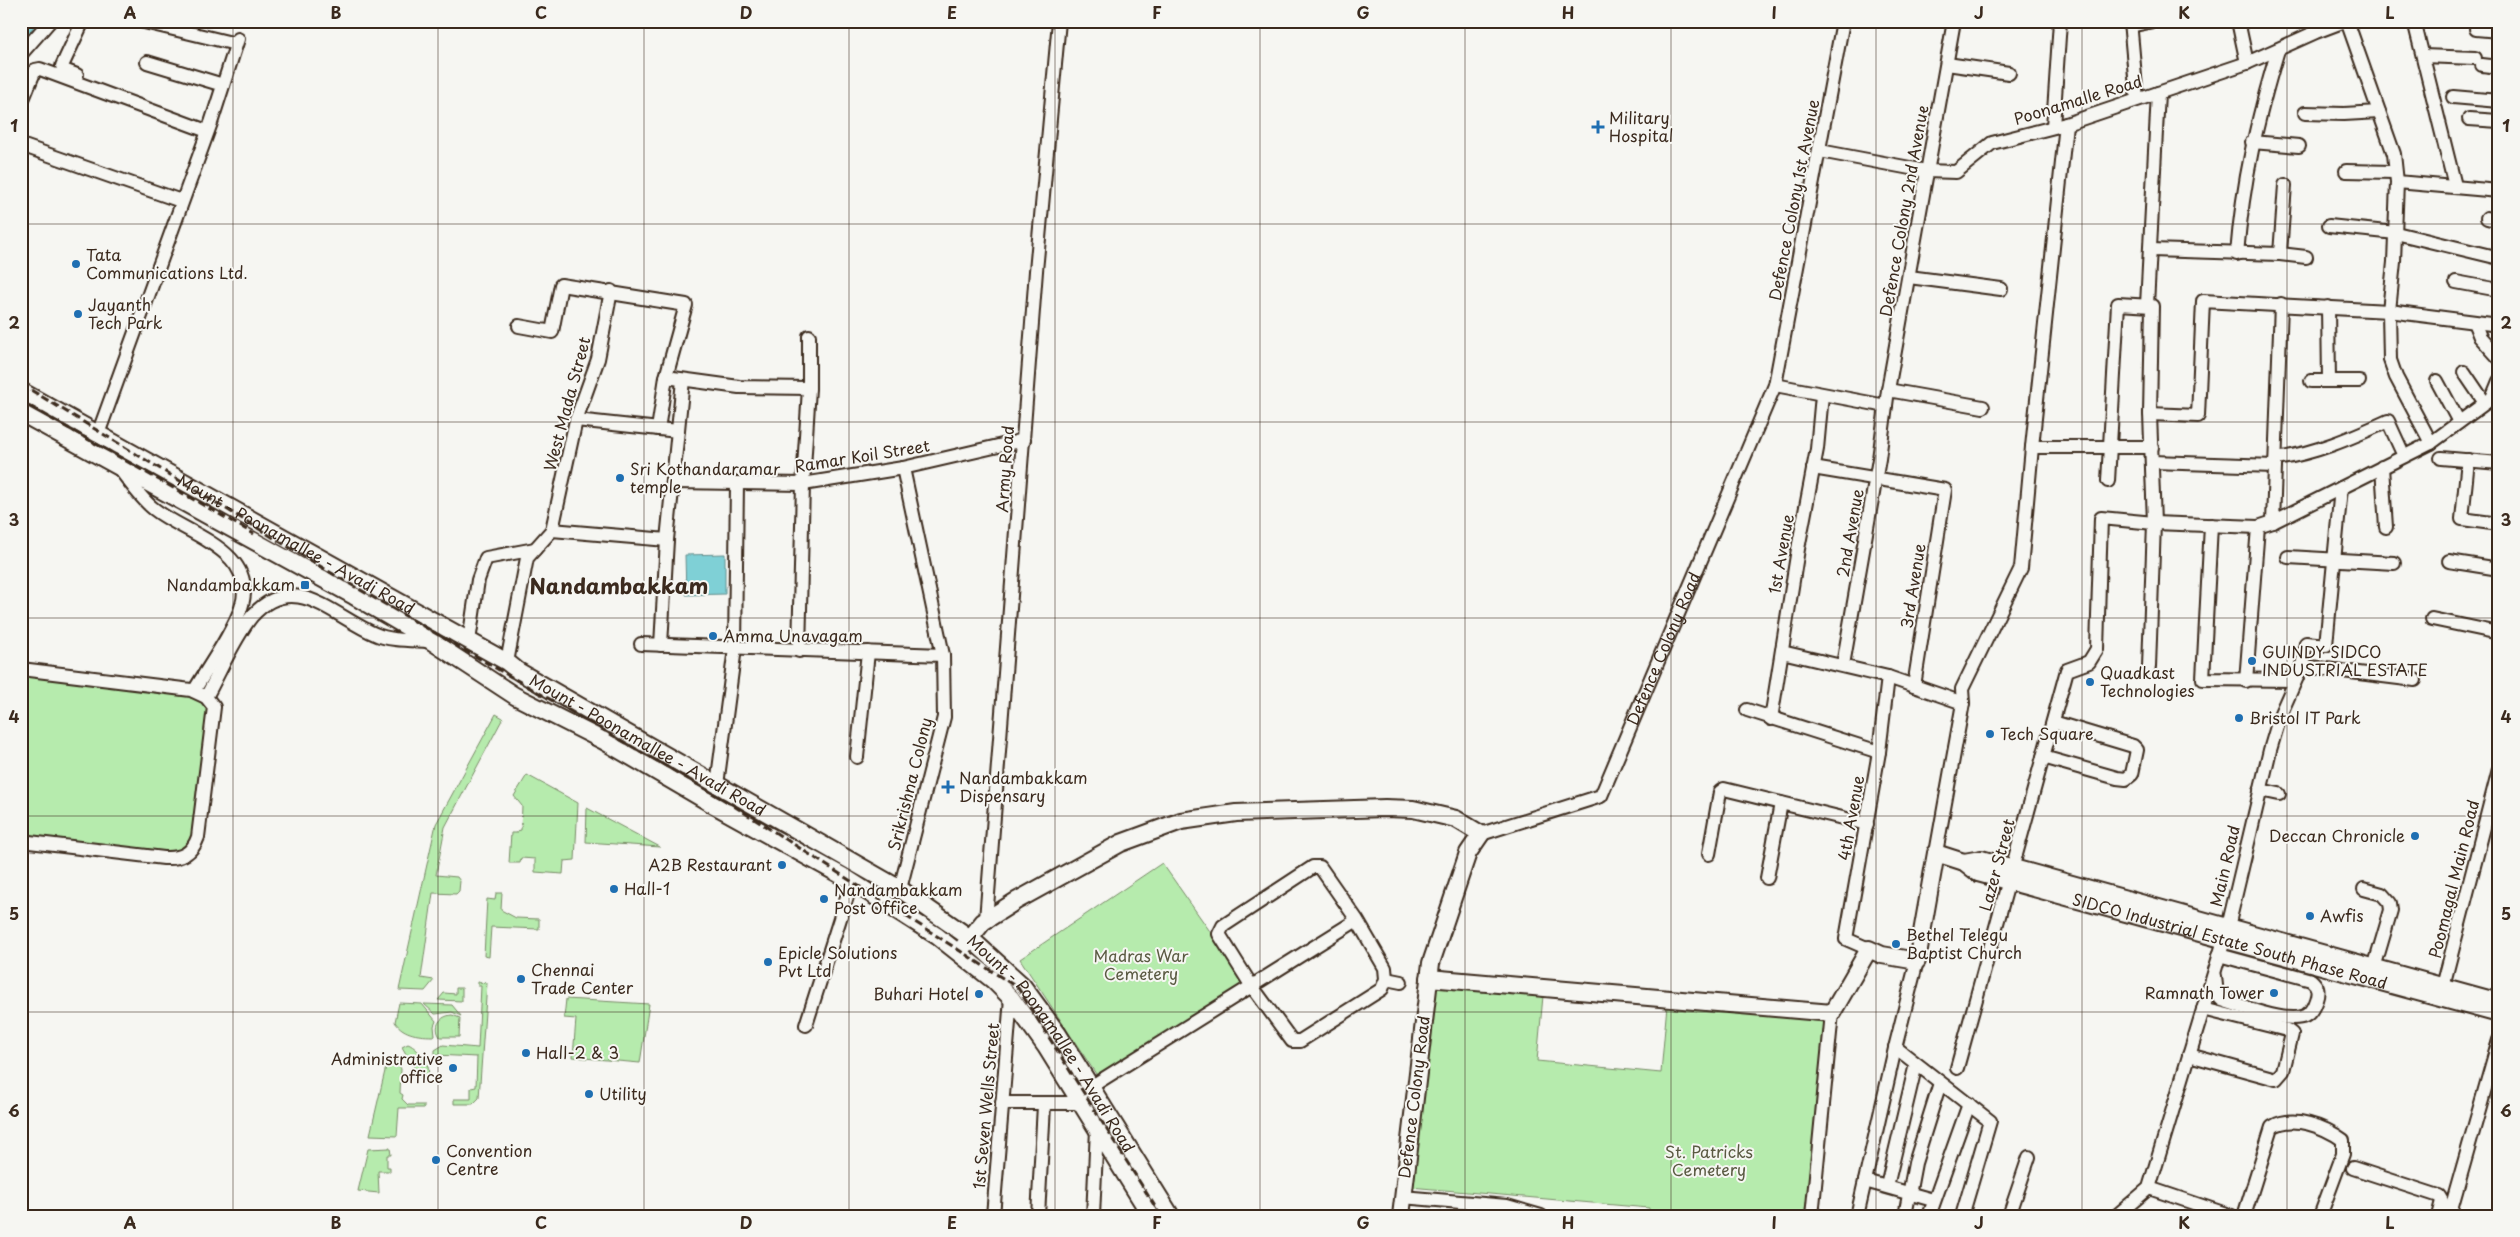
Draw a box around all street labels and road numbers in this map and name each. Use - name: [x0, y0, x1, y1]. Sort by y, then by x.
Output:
- street label: Poonamalle Road: [2010, 68, 2145, 130]
- street label: Defence Colony 1st Avenue: [1762, 97, 1824, 302]
- street label: Defence Colony 2nd Avenue: [1873, 103, 1933, 318]
- street label: West Mada Street: [537, 333, 596, 474]
- street label: Army Road: [989, 425, 1019, 513]
- street label: Ramar Koil Street: [792, 432, 932, 478]
- street label: Mount - Poonamallee - Avadi Road: [173, 468, 420, 619]
- street label: 2nd Avenue: [1829, 486, 1869, 579]
- street label: 1st Avenue: [1761, 512, 1799, 596]
- street label: 3rd Avenue: [1893, 541, 1931, 630]
- street label: Defence Colony Road: [1619, 568, 1706, 728]
- street label: Mount - Poonamallee - Avadi Road: [526, 667, 771, 821]
- street label: Srikrishna Colony: [881, 715, 937, 853]
- street label: 4th Avenue: [1831, 773, 1869, 862]
- street label: Poomagal Main Road: [2422, 797, 2484, 960]
- street label: Lazer Street: [1972, 815, 2020, 914]
- street label: Main Road: [2203, 823, 2245, 909]
- street label: SIDCO Industrial Estate South Phase Road: [2070, 886, 2390, 994]
- street label: Mount - Poonamallee - Avadi Road: [962, 928, 1142, 1157]
- street label: Defence Colony Road: [1391, 1014, 1435, 1180]
- street label: 1st Seven Wells Street: [966, 1021, 1004, 1190]

